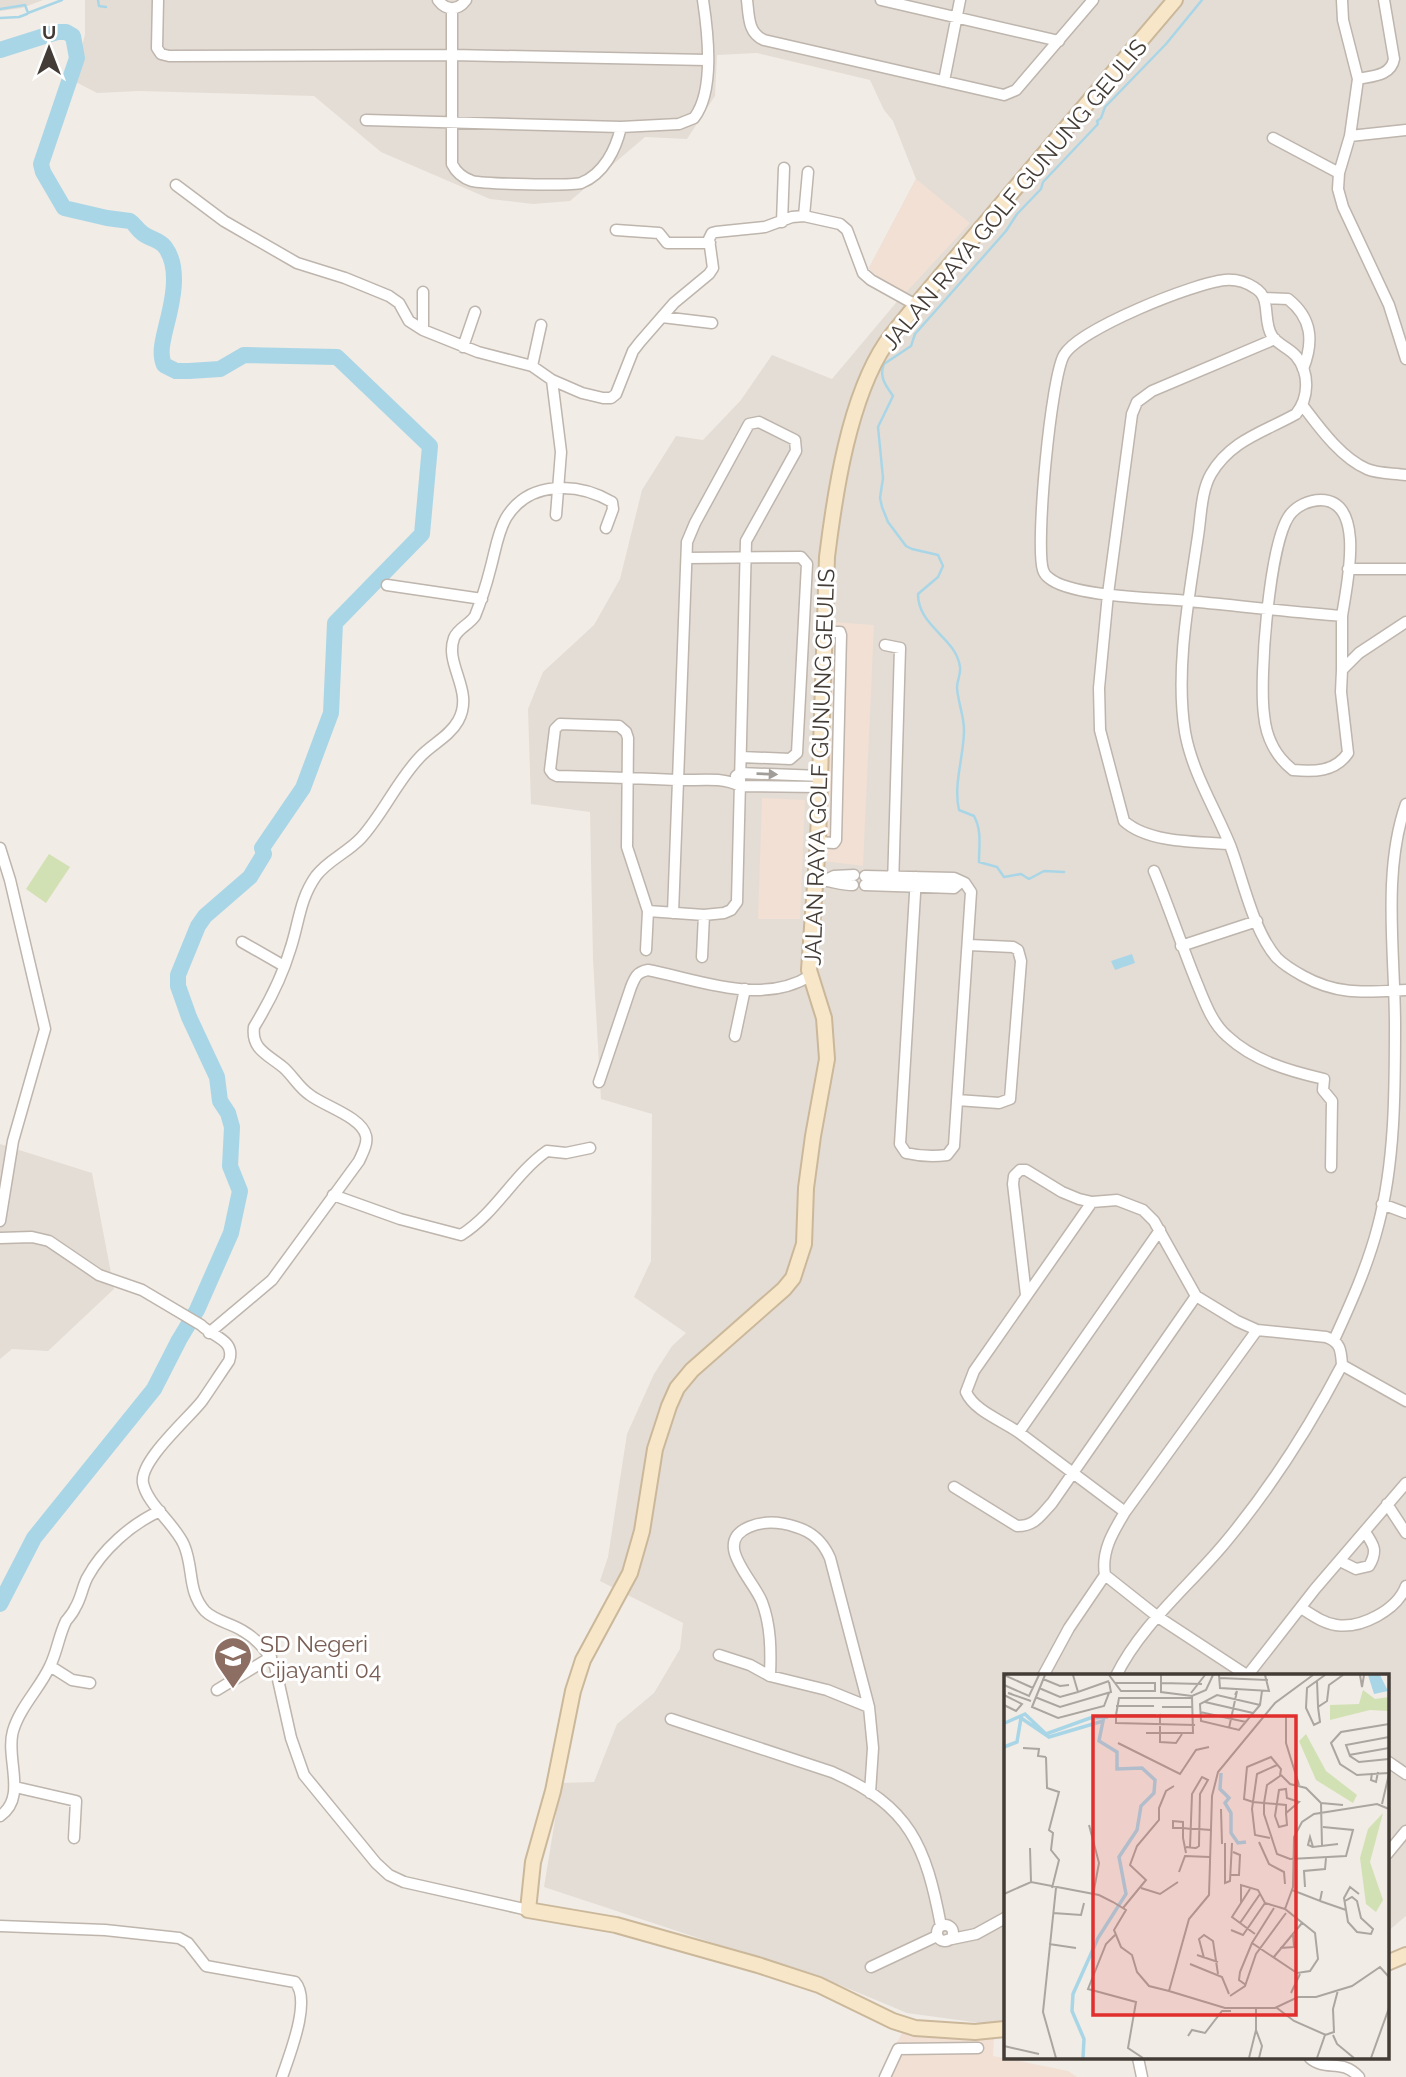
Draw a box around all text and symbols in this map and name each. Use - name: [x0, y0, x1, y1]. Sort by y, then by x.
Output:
- north arrow: [14, 14, 84, 84]
- text: U: [42, 21, 56, 43]
- street label: JALAN RAYA GOLF GUNUNG GEULIS: [876, 33, 1152, 355]
- street label: JALAN RAYA GOLF GUNUNG GEULIS: [799, 568, 839, 966]
- one-way arrow: [756, 768, 778, 779]
- place label: SD Negeri Cijayanti 04: [260, 1630, 381, 1683]
- school or university icon: SD Negeri Cijayanti 04: [212, 1635, 254, 1690]
- inset map: [1004, 1674, 1388, 2060]

